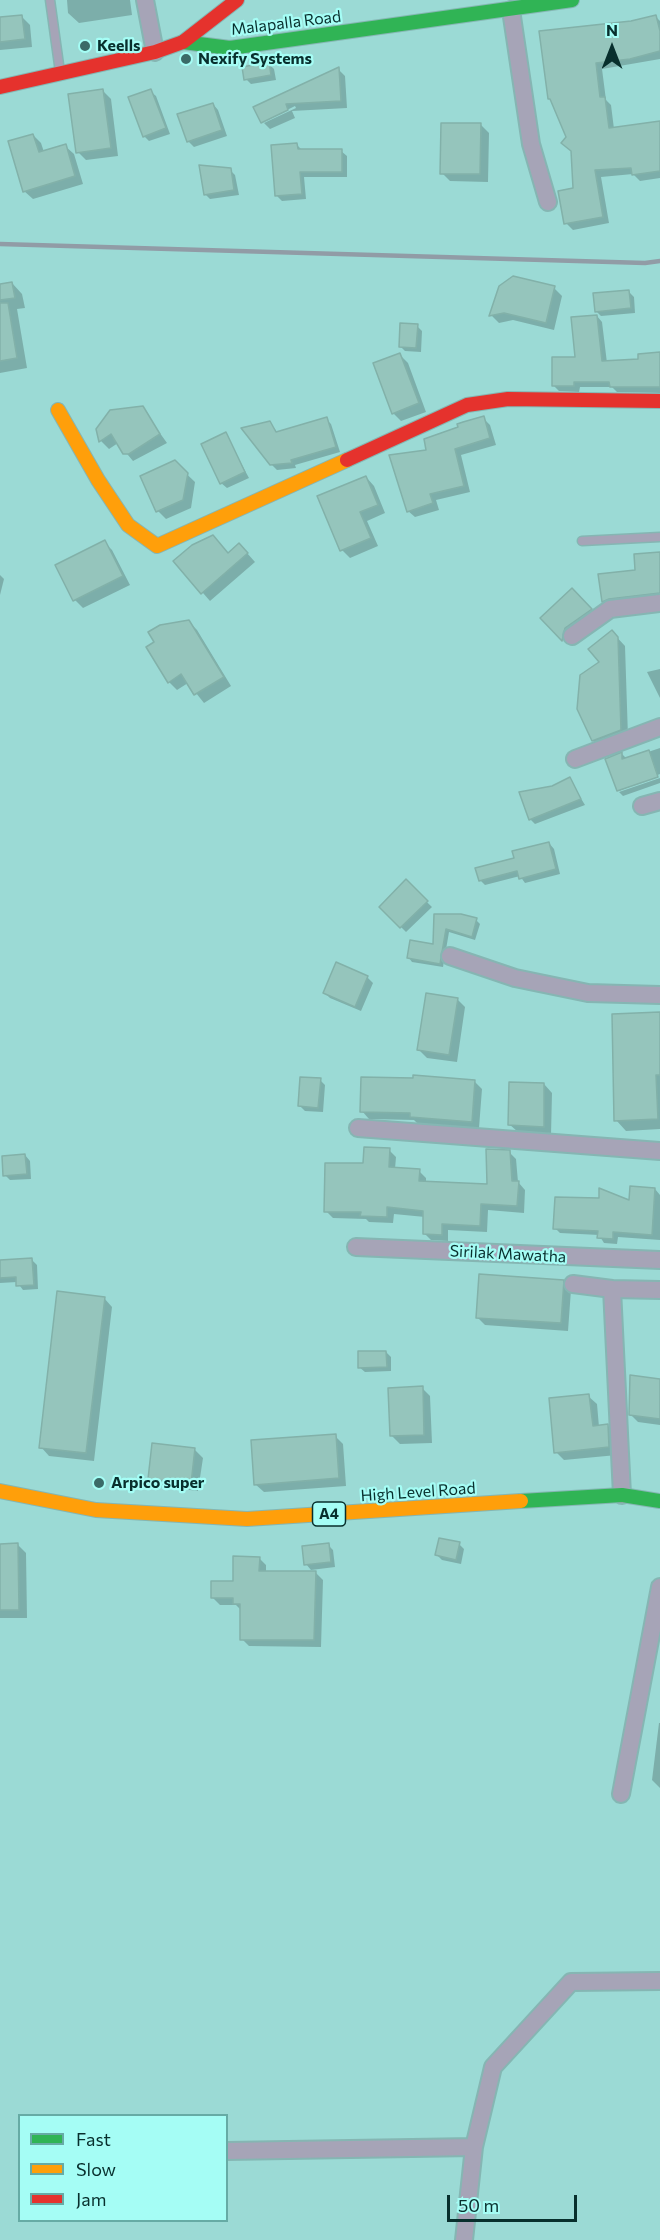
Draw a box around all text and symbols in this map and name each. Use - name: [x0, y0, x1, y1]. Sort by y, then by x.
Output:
- street label: Malapalla Road: [230, 7, 342, 39]
- north arrow: [582, 18, 642, 78]
- text: N: [606, 20, 618, 39]
- place label: Keells: [97, 36, 141, 56]
- marker: Keells: [78, 39, 92, 53]
- place label: Nexify Systems: [198, 49, 312, 69]
- marker: Nexify Systems: [179, 52, 193, 66]
- street label: Sirilak Mawatha: [449, 1241, 567, 1267]
- place label: Arpico super: [111, 1473, 204, 1493]
- marker: Arpico super: [92, 1476, 106, 1490]
- street label: High Level Road: [360, 1478, 476, 1506]
- road number: A4: [312, 1502, 346, 1526]
- legend: [18, 2114, 228, 2222]
- text: Fast: [76, 2128, 111, 2150]
- text: Slow: [76, 2158, 116, 2180]
- scale bar: [450, 2183, 580, 2221]
- text: Jam: [76, 2188, 106, 2210]
- text: 50 m: [458, 2194, 499, 2216]

